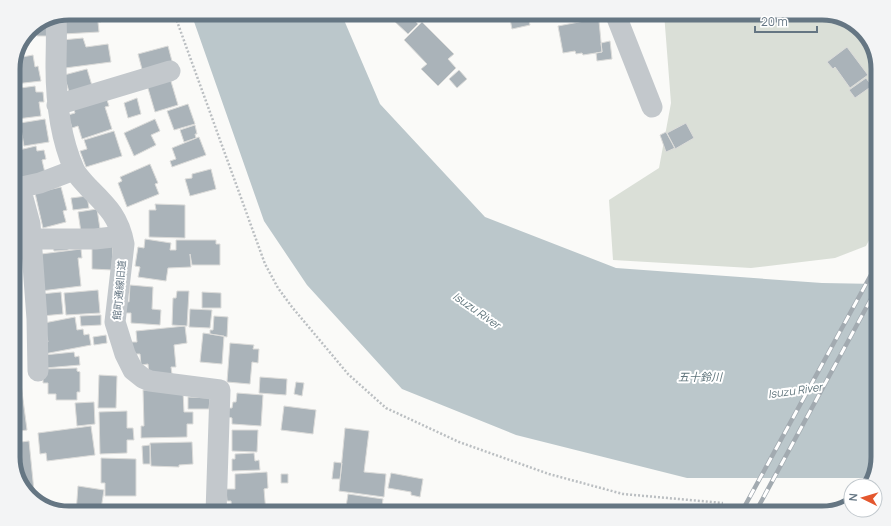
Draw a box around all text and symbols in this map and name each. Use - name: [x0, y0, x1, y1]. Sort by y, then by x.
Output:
- scale bar: [755, 8, 817, 34]
- text: 20 m: [761, 13, 788, 30]
- street label: 館町通線旧道: [109, 260, 129, 320]
- water label: Isuzu River: [450, 288, 505, 333]
- water label: 五十鈴川: [678, 369, 723, 384]
- water label: Isuzu River: [767, 378, 825, 401]
- north arrow: [843, 478, 883, 518]
- text: N: [845, 492, 860, 502]

